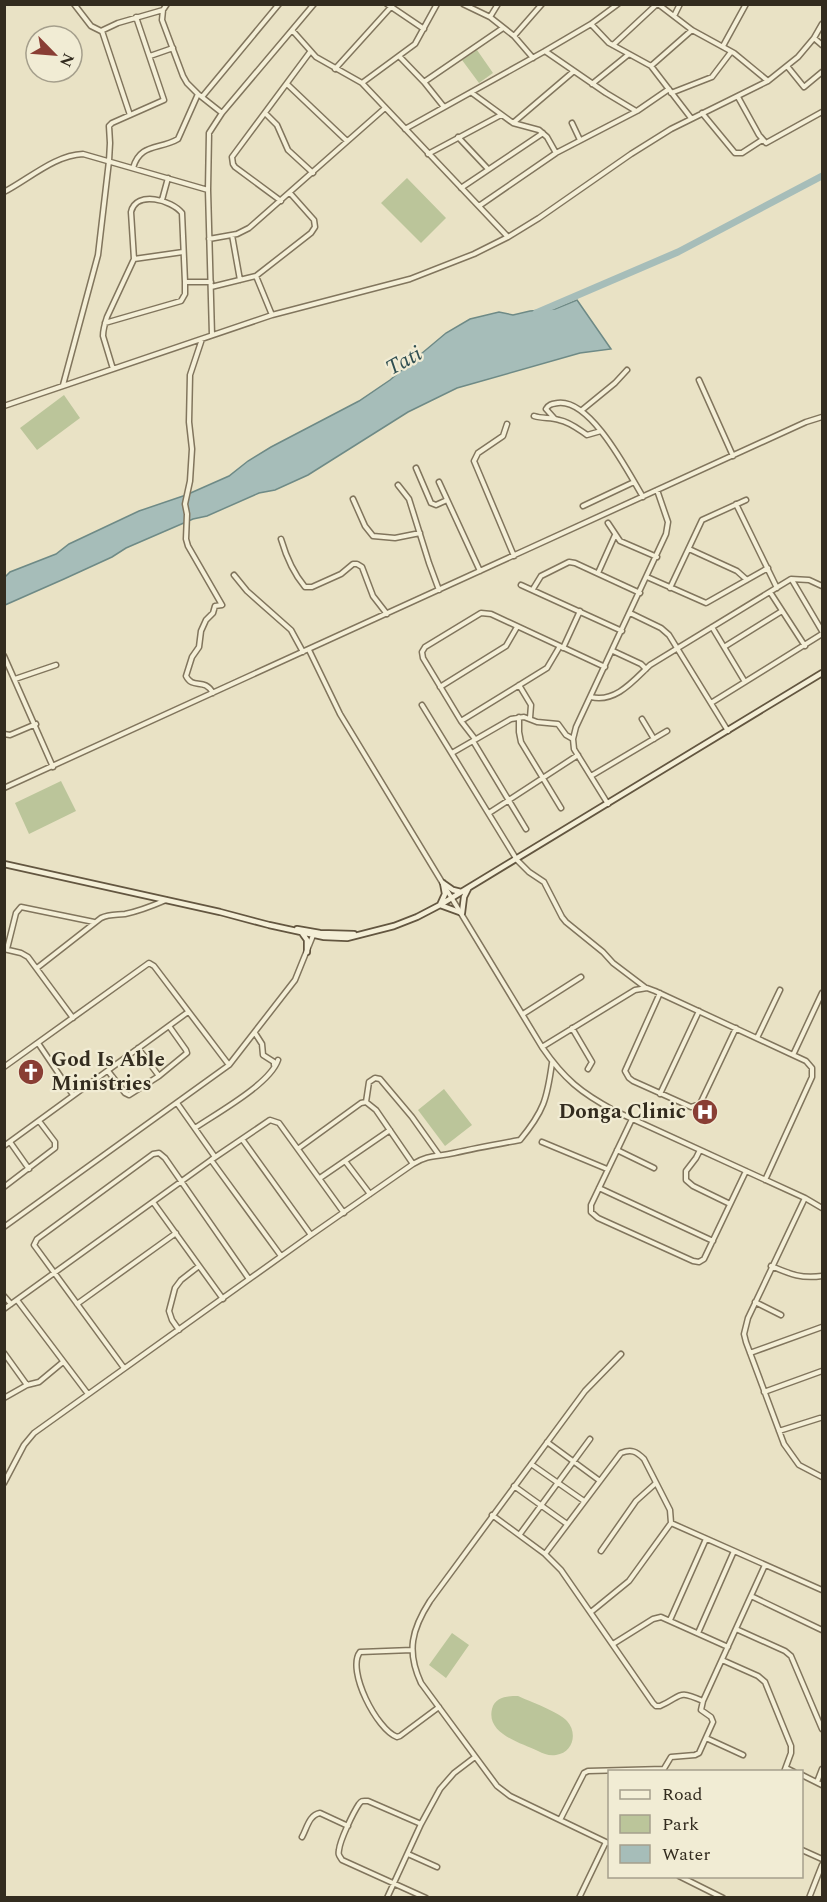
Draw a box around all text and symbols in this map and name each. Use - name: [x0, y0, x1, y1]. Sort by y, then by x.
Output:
- north arrow: [24, 24, 84, 84]
- text: N: [53, 49, 80, 71]
- water label: Tati: [380, 337, 428, 385]
- place label: God Is Able Ministries: [51, 1044, 165, 1100]
- church icon: God Is Able Ministries: [16, 1057, 46, 1087]
- place label: Donga Clinic: [558, 1096, 686, 1128]
- hospital icon: Donga Clinic: [690, 1097, 720, 1127]
- legend: [608, 1770, 803, 1878]
- text: Road: [662, 1781, 703, 1808]
- text: Park: [662, 1811, 699, 1838]
- text: Water: [662, 1841, 710, 1868]

